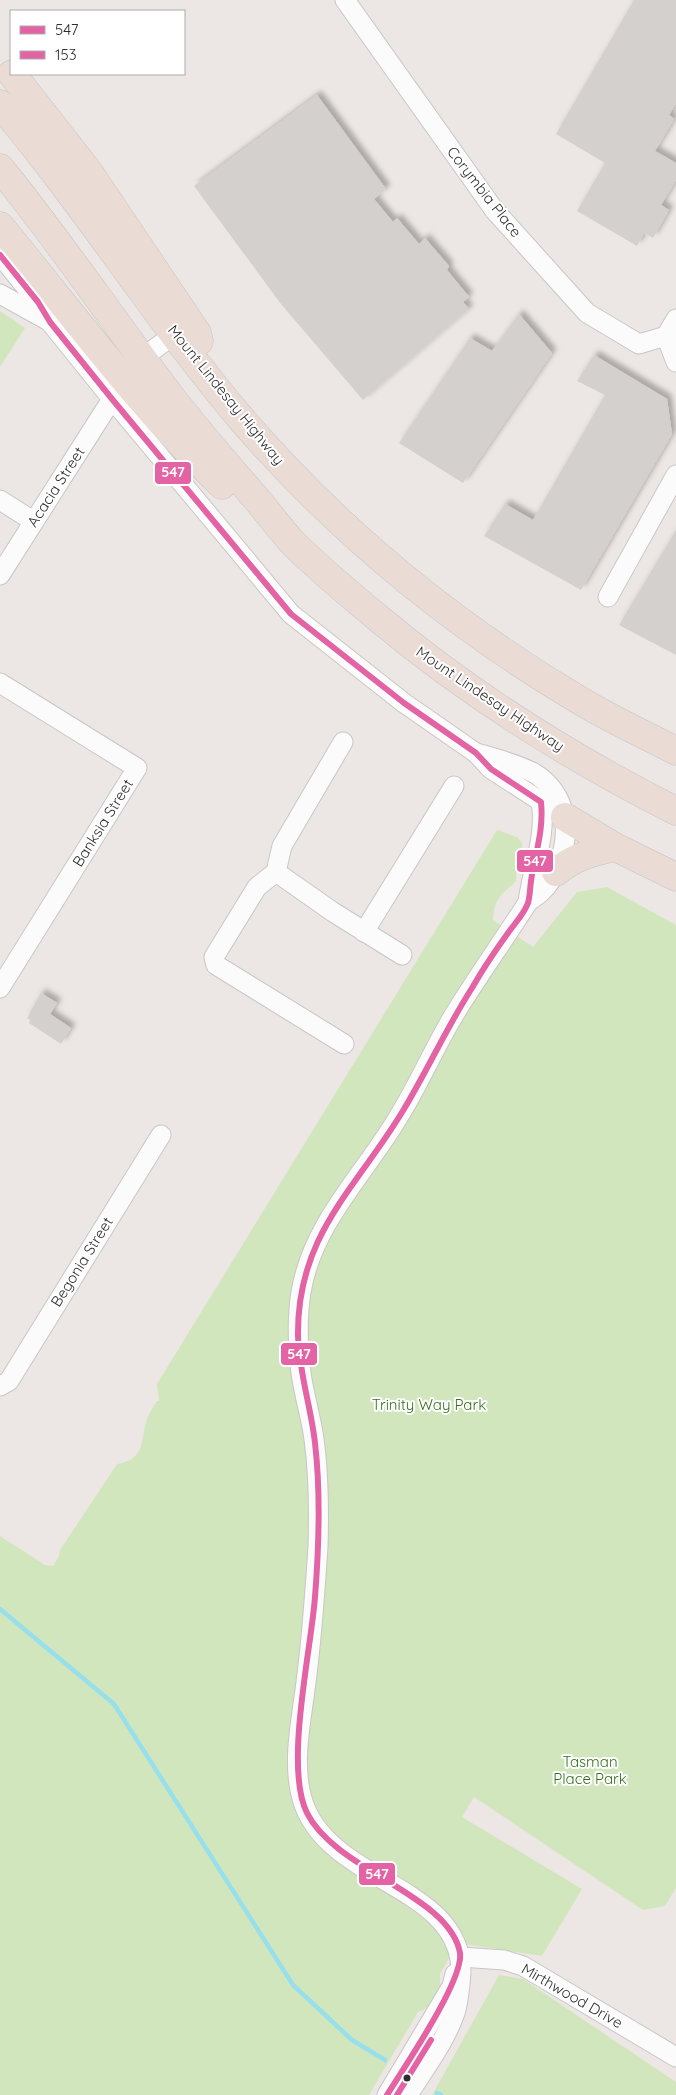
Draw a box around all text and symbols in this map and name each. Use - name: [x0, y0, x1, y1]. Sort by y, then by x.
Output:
- legend: [10, 10, 185, 75]
- text: 547: [55, 20, 79, 39]
- text: 153: [55, 45, 77, 64]
- street label: Corymbia Place: [443, 142, 526, 241]
- street label: Mount Lindesay Highway: [164, 321, 289, 469]
- street label: Acacia Street: [23, 443, 89, 530]
- line badge: 547: [154, 461, 192, 485]
- text: 547: [161, 463, 185, 481]
- street label: Mount Lindesay Highway: [412, 642, 568, 755]
- street label: Banksia Street: [68, 775, 137, 870]
- line badge: 547: [516, 849, 554, 873]
- text: 547: [523, 852, 547, 870]
- street label: Begonia Street: [46, 1213, 117, 1310]
- line badge: 547: [280, 1342, 318, 1366]
- text: 547: [287, 1345, 311, 1363]
- park label: Trinity Way Park: [372, 1395, 486, 1414]
- park label: Tasman Place Park: [553, 1752, 627, 1788]
- line badge: 547: [358, 1862, 396, 1886]
- text: 547: [365, 1865, 389, 1883]
- street label: Mirthwood Drive: [518, 1959, 626, 2032]
- unlabelled marker: [402, 2073, 412, 2083]

